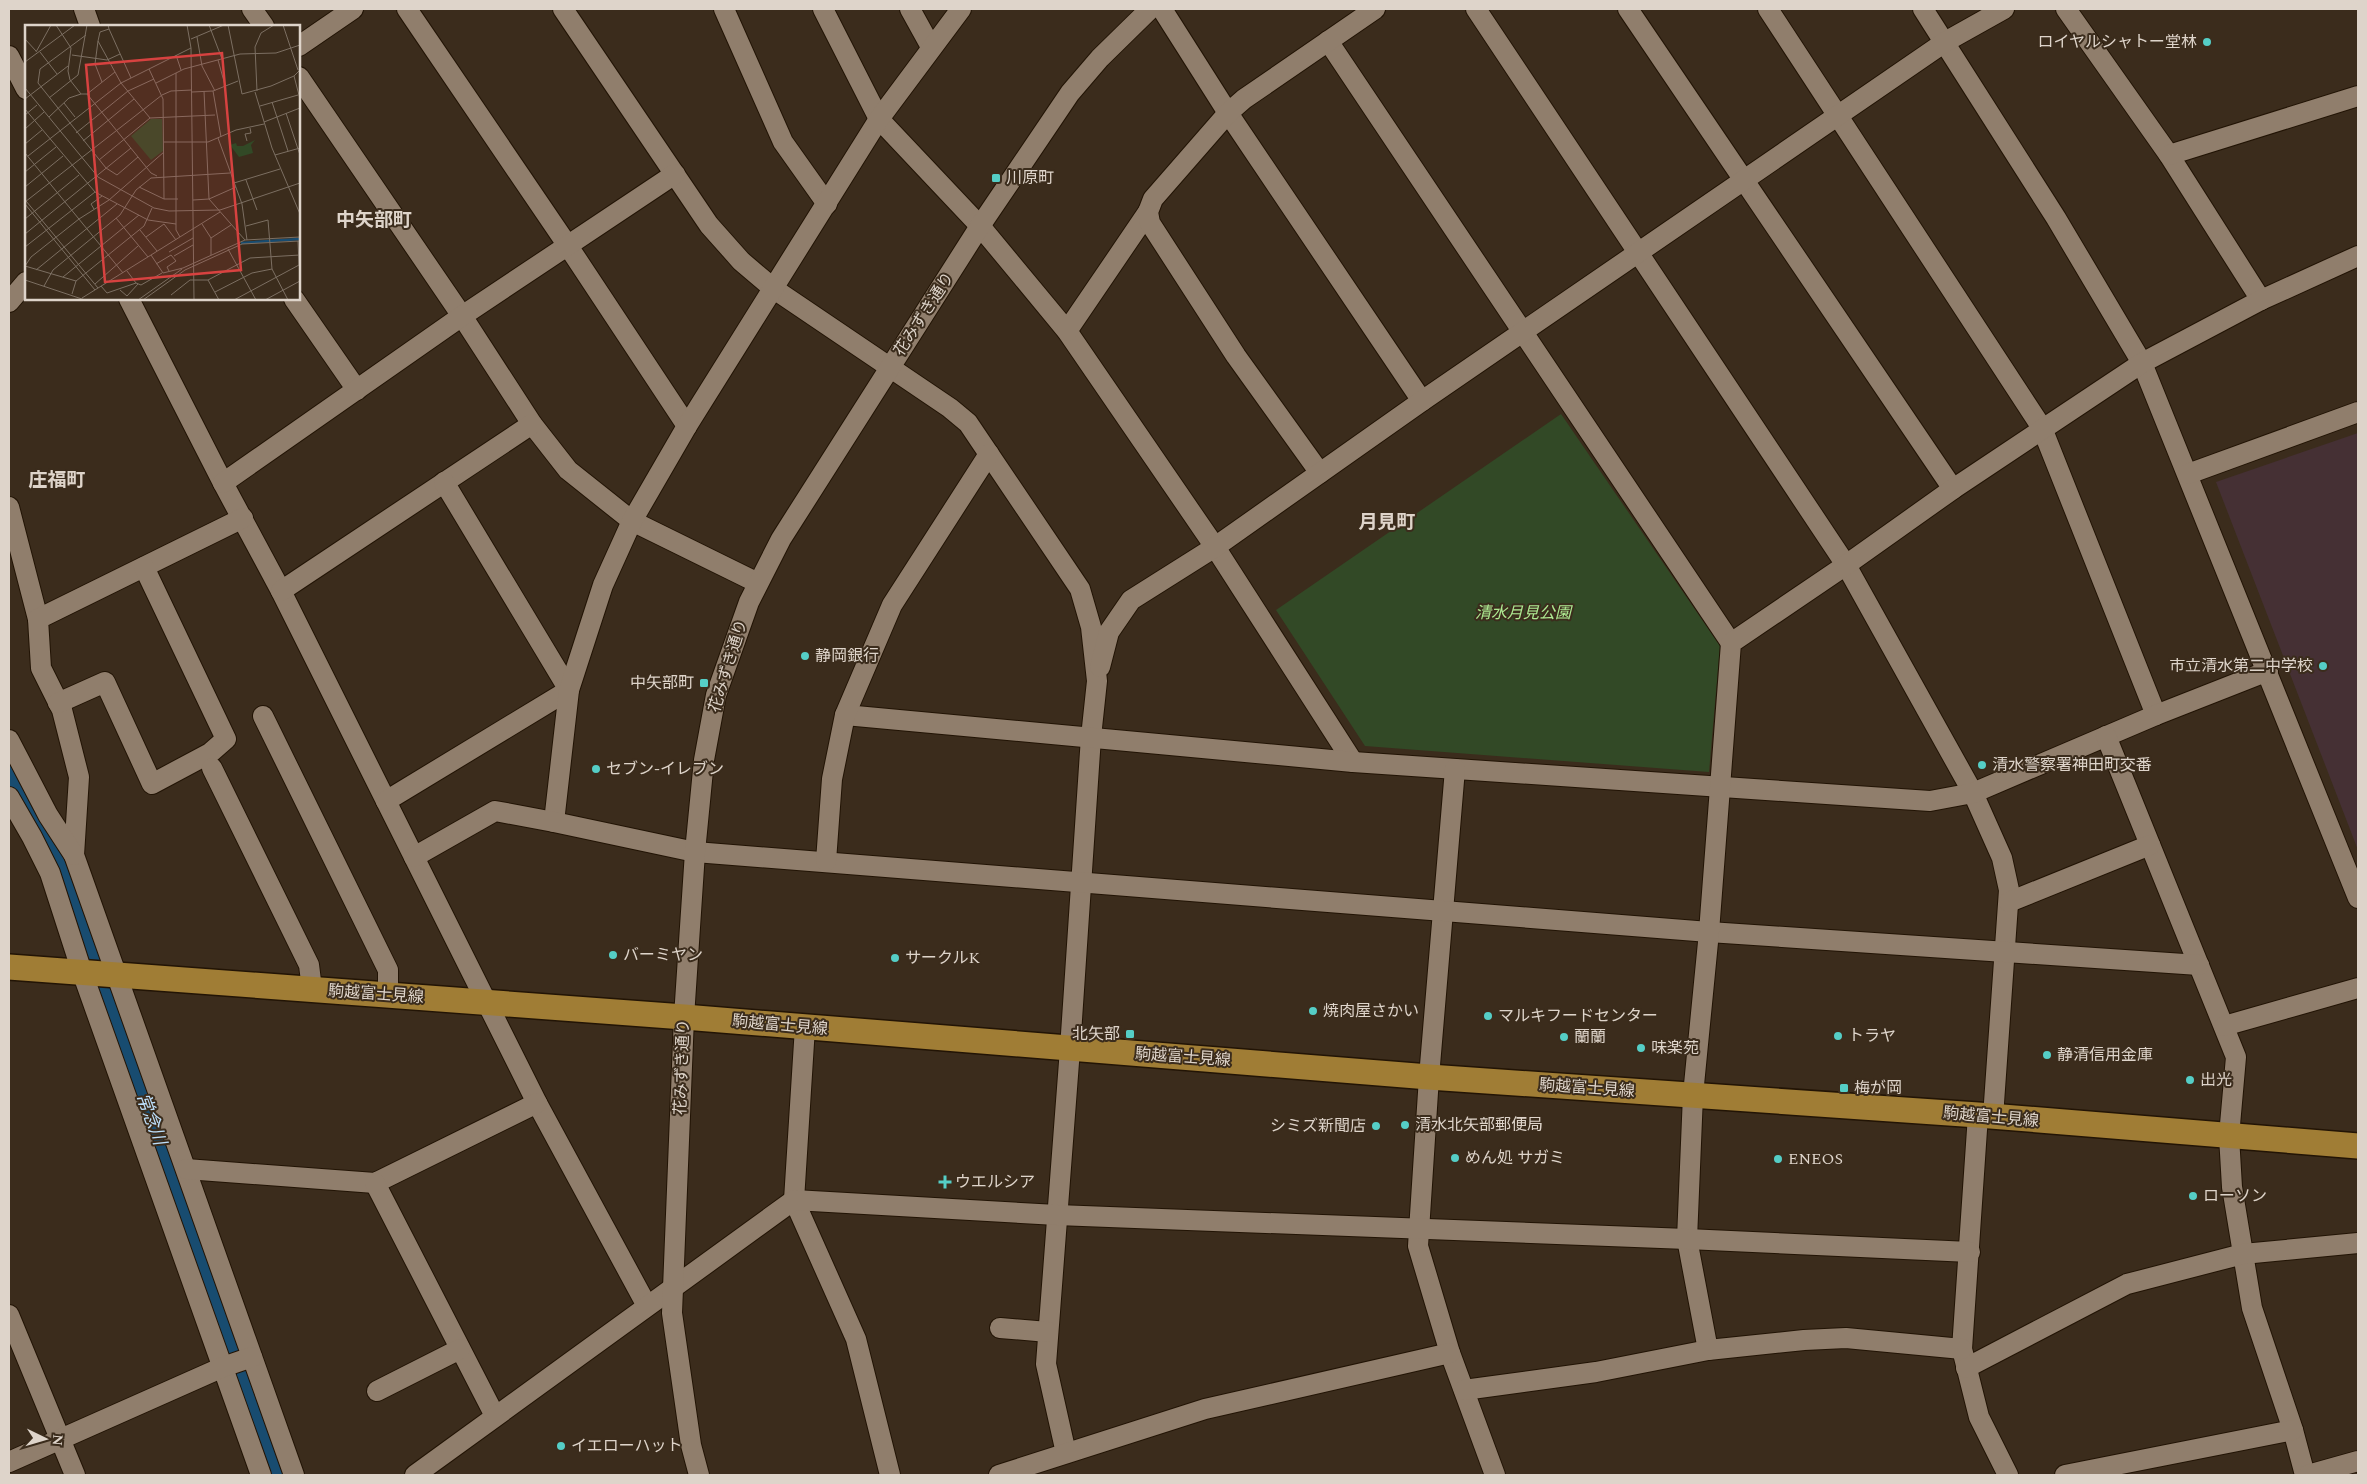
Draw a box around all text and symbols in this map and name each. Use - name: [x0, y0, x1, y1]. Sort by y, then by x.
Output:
- inset map: [25, 25, 300, 300]
- place label: ロイヤルシャトー堂林: [2037, 30, 2197, 54]
- marker: ロイヤルシャトー堂林: [2201, 36, 2213, 48]
- place label: 川原町: [1006, 166, 1054, 190]
- marker: 川原町: [990, 172, 1002, 184]
- district label: 中矢部町: [336, 206, 412, 235]
- street label: 花みずき通り: [888, 267, 960, 361]
- district label: 庄福町: [28, 466, 86, 495]
- district label: 月見町: [1358, 508, 1416, 537]
- park label: 清水月見公園: [1475, 601, 1573, 625]
- street label: 花みずき通り: [702, 617, 754, 715]
- place label: 静岡銀行: [815, 644, 879, 668]
- marker: 静岡銀行: [799, 650, 811, 662]
- place label: 市立清水第二中学校: [2169, 654, 2313, 678]
- marker: 市立清水第二中学校: [2317, 660, 2329, 672]
- place label: 中矢部町: [630, 671, 694, 695]
- marker: 中矢部町: [698, 677, 710, 689]
- place label: 清水警察署神田町交番: [1992, 753, 2152, 777]
- place label: セブン-イレブン: [606, 757, 724, 781]
- marker: 清水警察署神田町交番: [1976, 759, 1988, 771]
- marker: セブン-イレブン: [590, 763, 602, 775]
- place label: バーミヤン: [623, 943, 703, 967]
- place label: サークルK: [905, 946, 981, 970]
- marker: バーミヤン: [607, 949, 619, 961]
- marker: サークルK: [889, 952, 901, 964]
- street label: 駒越富士見線: [327, 979, 425, 1009]
- place label: 焼肉屋さかい: [1323, 999, 1419, 1023]
- place label: マルキフードセンター: [1498, 1004, 1658, 1028]
- marker: 焼肉屋さかい: [1307, 1005, 1319, 1017]
- street label: 駒越富士見線: [731, 1009, 829, 1041]
- marker: マルキフードセンター: [1482, 1010, 1494, 1022]
- street label: 花みずき通り: [668, 1019, 696, 1115]
- place label: 北矢部: [1072, 1022, 1120, 1046]
- place label: トラヤ: [1848, 1024, 1896, 1048]
- place label: 蘭蘭: [1574, 1025, 1606, 1049]
- marker: 北矢部: [1124, 1028, 1136, 1040]
- marker: トラヤ: [1832, 1030, 1844, 1042]
- marker: 蘭蘭: [1558, 1031, 1570, 1043]
- place label: 味楽苑: [1651, 1036, 1699, 1060]
- street label: 駒越富士見線: [1134, 1042, 1232, 1072]
- marker: 味楽苑: [1635, 1042, 1647, 1054]
- place label: 静清信用金庫: [2057, 1043, 2153, 1067]
- marker: 静清信用金庫: [2041, 1049, 2053, 1061]
- place label: 出光: [2200, 1068, 2232, 1092]
- street label: 駒越富士見線: [1538, 1073, 1636, 1103]
- marker: 出光: [2184, 1074, 2196, 1086]
- place label: 梅が岡: [1854, 1076, 1902, 1100]
- marker: 梅が岡: [1838, 1082, 1850, 1094]
- water label: 常念川: [129, 1089, 174, 1151]
- street label: 駒越富士見線: [1942, 1101, 2040, 1133]
- place label: 清水北矢部郵便局: [1415, 1113, 1543, 1137]
- place label: シミズ新聞店: [1270, 1114, 1366, 1138]
- marker: 清水北矢部郵便局: [1399, 1119, 1411, 1131]
- marker: シミズ新聞店: [1370, 1120, 1382, 1132]
- place label: めん処 サガミ: [1465, 1146, 1565, 1170]
- place label: ENEOS: [1788, 1147, 1843, 1171]
- marker: めん処 サガミ: [1449, 1152, 1461, 1164]
- marker: ENEOS: [1772, 1153, 1784, 1165]
- place label: ウエルシア: [955, 1170, 1035, 1194]
- marker: ウエルシア: [939, 1176, 951, 1188]
- place label: ローソン: [2203, 1184, 2267, 1208]
- marker: ローソン: [2187, 1190, 2199, 1202]
- north arrow: [20, 1414, 70, 1464]
- text: N: [46, 1433, 68, 1447]
- place label: イエローハット: [571, 1434, 683, 1458]
- marker: イエローハット: [555, 1440, 567, 1452]

